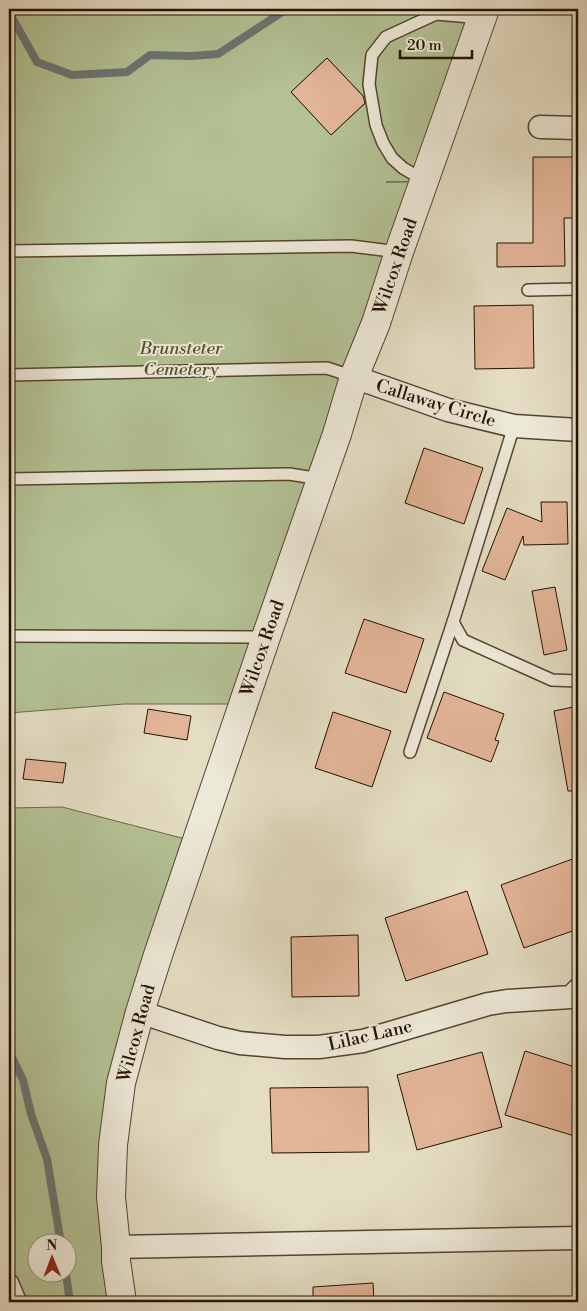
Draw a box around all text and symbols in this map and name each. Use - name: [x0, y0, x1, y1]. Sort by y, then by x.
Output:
- scale bar: [400, 28, 472, 60]
- text: 20 m: [407, 36, 442, 55]
- street label: Wilcox Road: [368, 214, 423, 318]
- park label: Brunsteter Cemetery: [138, 337, 223, 381]
- street label: Callaway Circle: [373, 374, 499, 433]
- street label: Wilcox Road: [235, 596, 290, 700]
- street label: Wilcox Road: [112, 981, 161, 1086]
- street label: Lilac Lane: [326, 1015, 415, 1056]
- north arrow: [28, 1234, 78, 1284]
- text: N: [46, 1237, 57, 1255]

